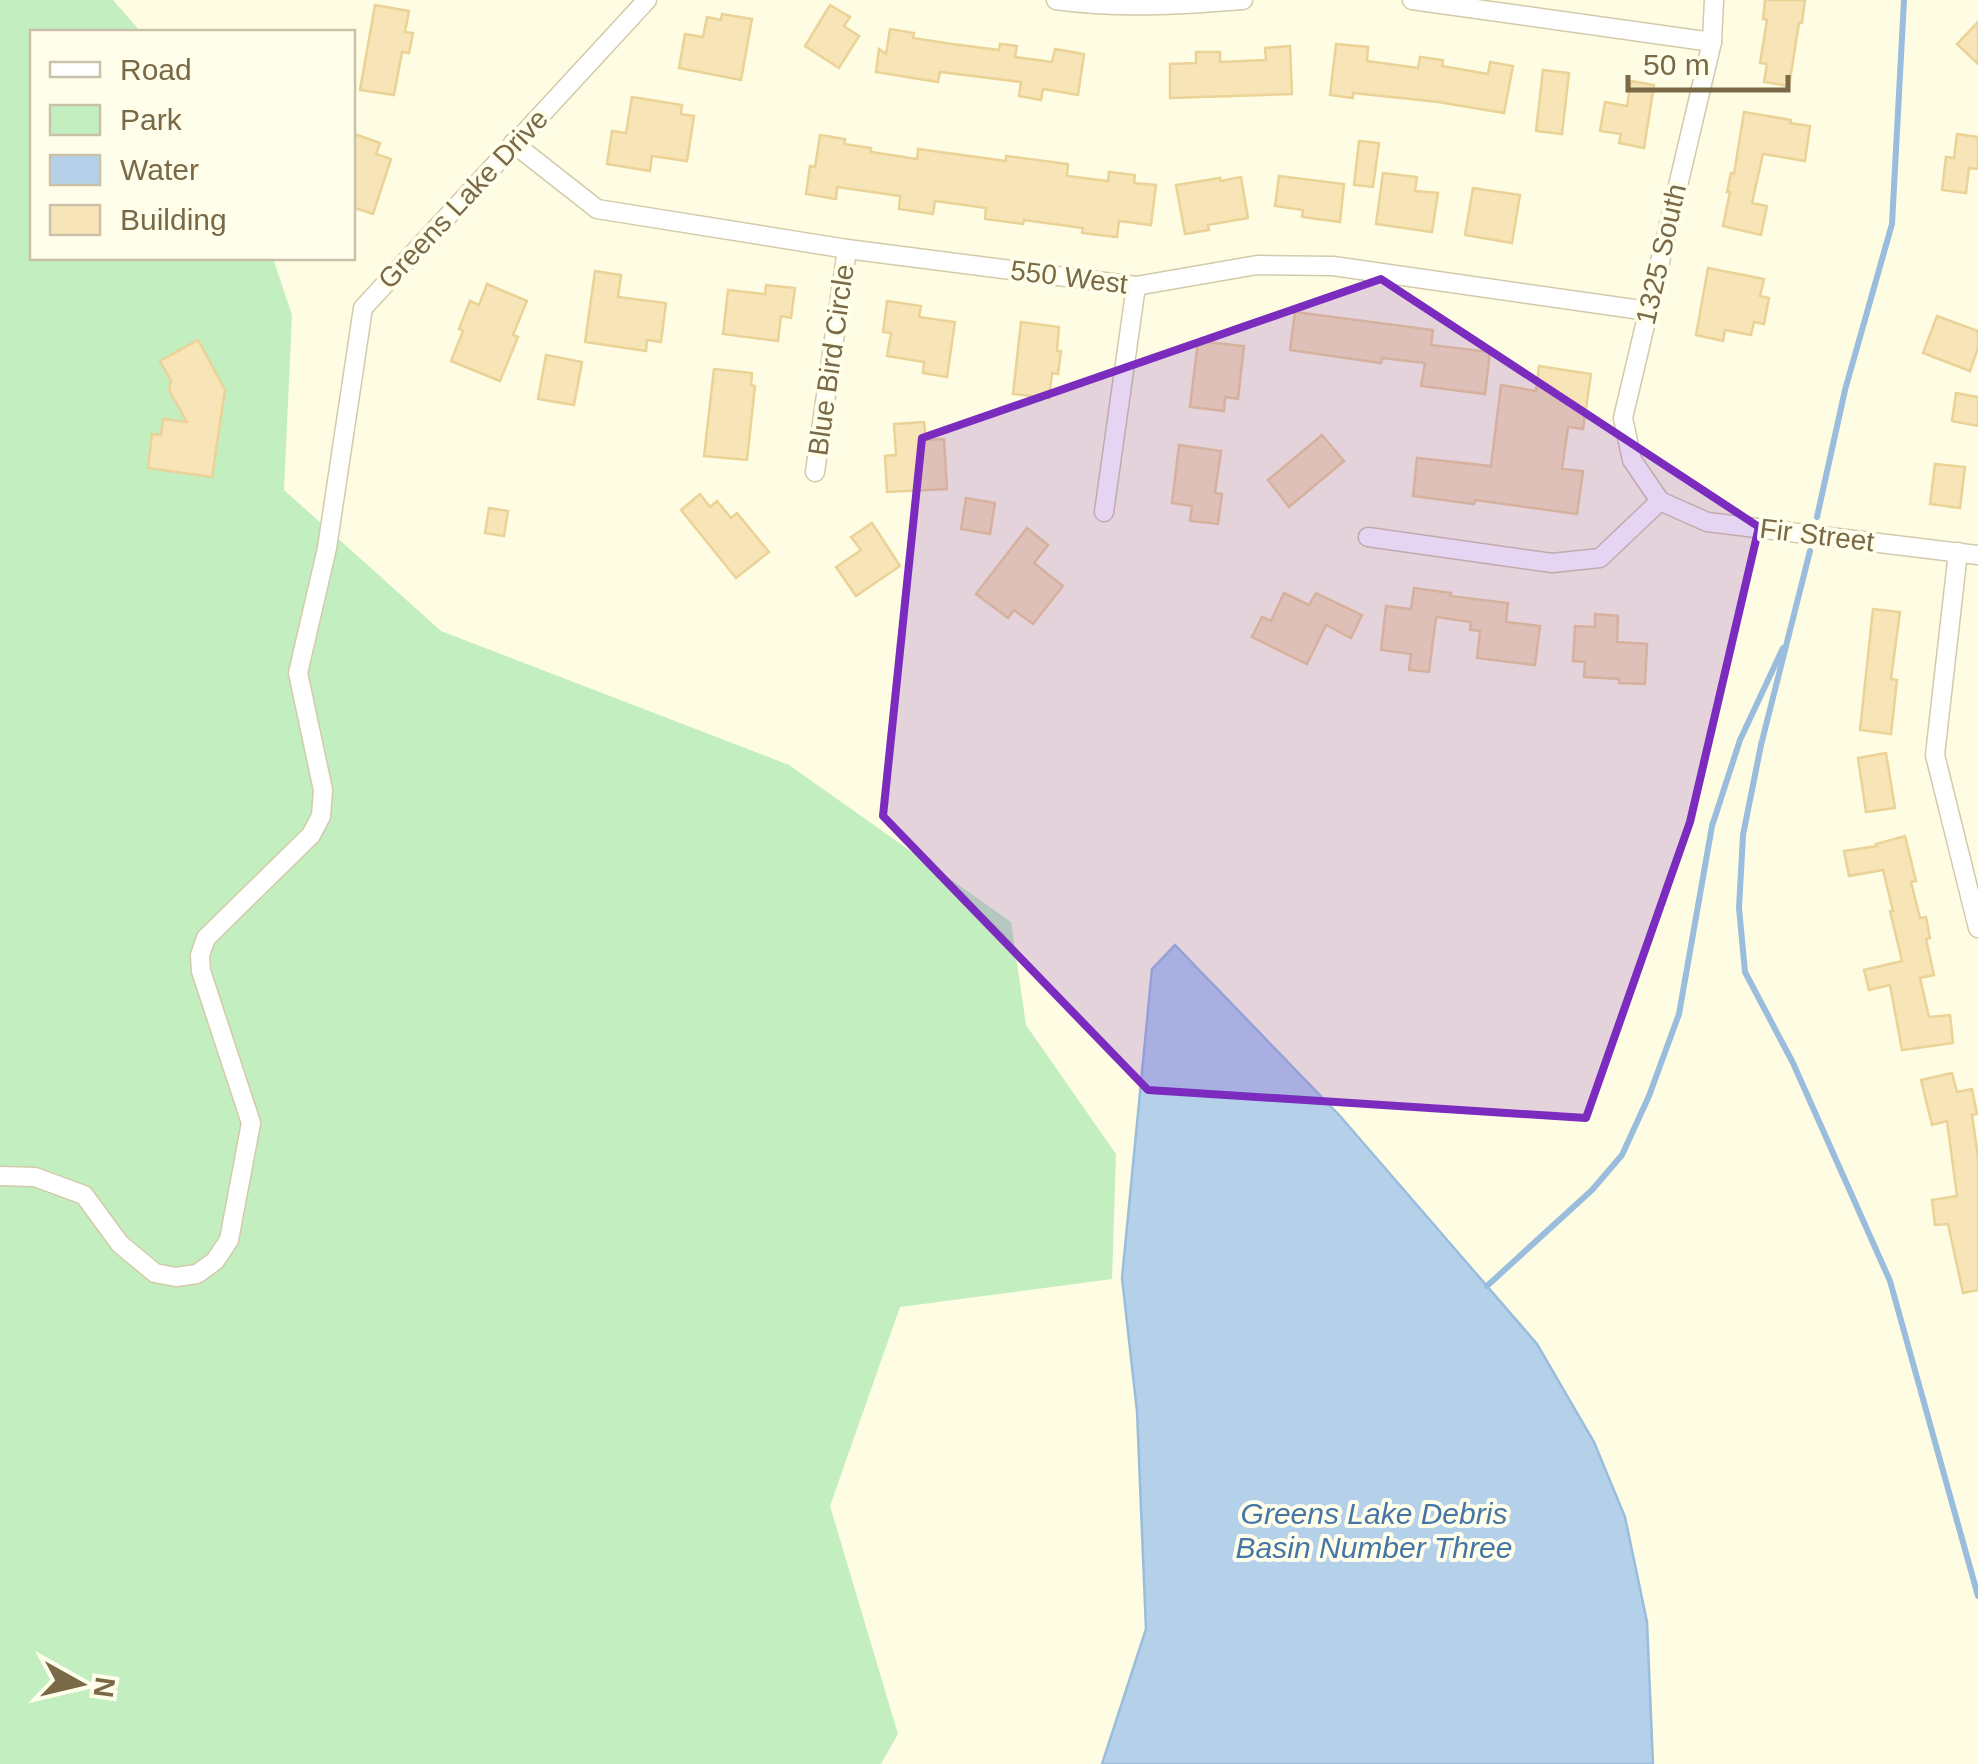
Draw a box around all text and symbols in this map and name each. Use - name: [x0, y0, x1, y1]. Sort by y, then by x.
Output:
- legend: [30, 30, 355, 260]
- scale bar: [1628, 30, 1788, 92]
- text: 50 m: [1643, 48, 1710, 81]
- text: Road: [120, 53, 192, 86]
- text: Park: [120, 103, 183, 136]
- street label: Greens Lake Drive: [372, 103, 554, 295]
- text: Water: [120, 153, 199, 186]
- street label: 1325 South: [1630, 181, 1692, 327]
- text: Building: [120, 203, 227, 236]
- street label: 550 West: [1009, 254, 1130, 300]
- street label: Blue Bird Circle: [802, 262, 860, 458]
- street label: Fir Street: [1758, 513, 1876, 557]
- water label: Greens Lake Debris Basin Number Three: [1236, 1497, 1512, 1564]
- north arrow: [30, 1634, 130, 1734]
- text: N: [88, 1675, 121, 1700]

